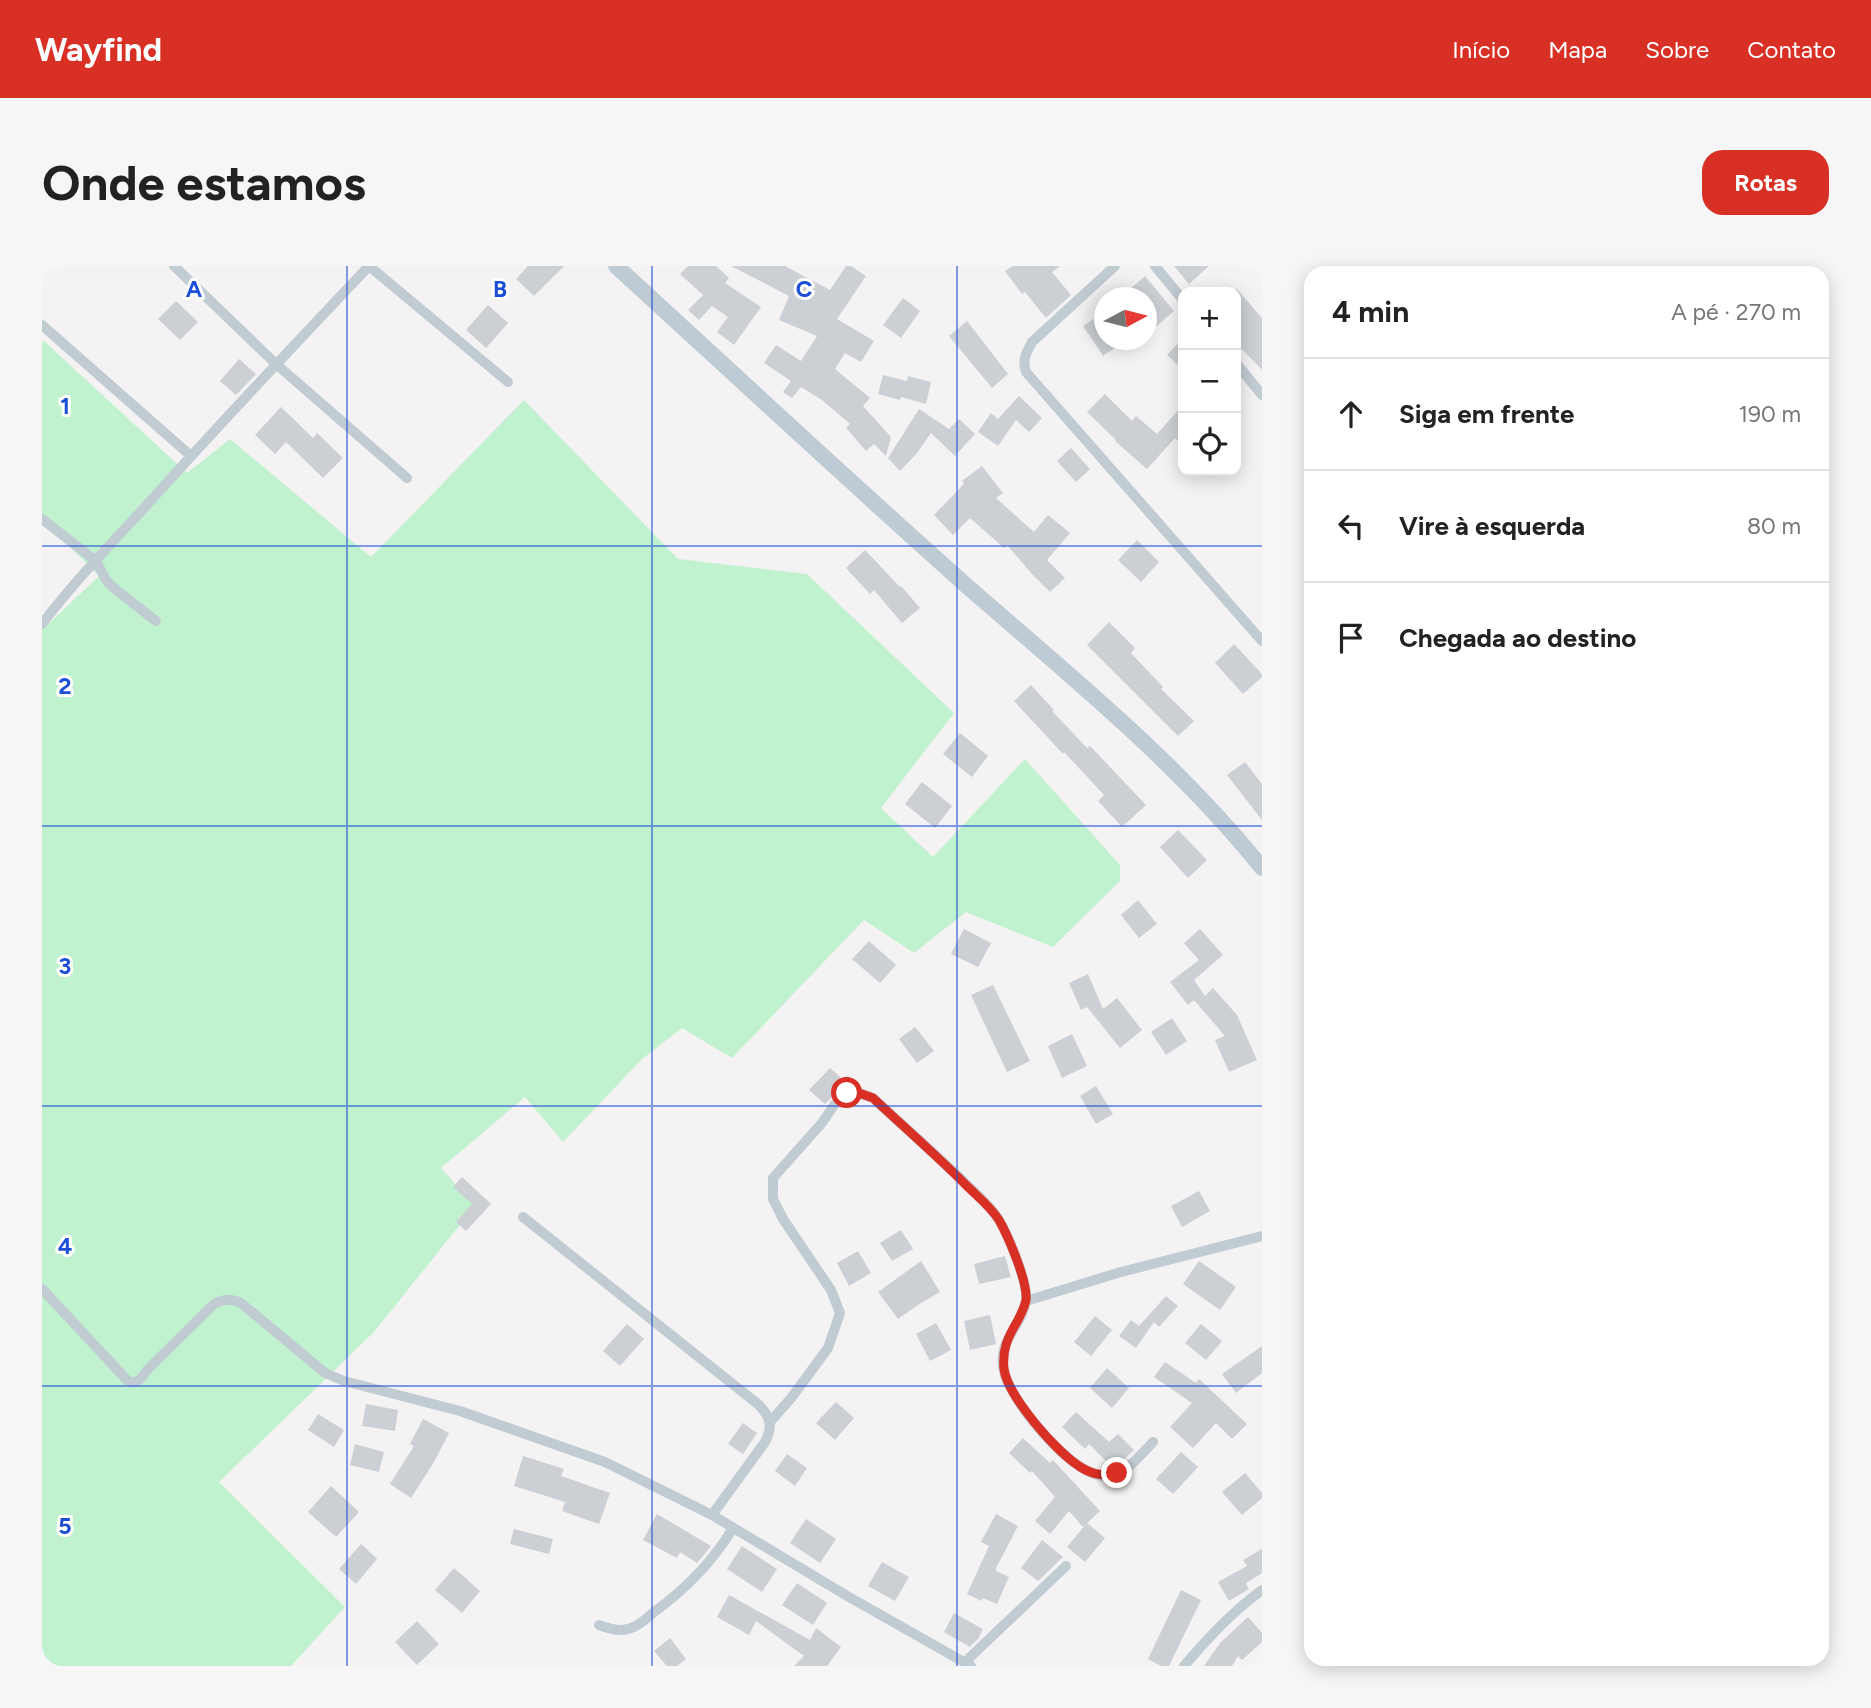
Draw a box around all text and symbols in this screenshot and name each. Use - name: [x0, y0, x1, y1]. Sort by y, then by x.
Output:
- text: Wayfind: [35, 30, 162, 69]
- text: Início: [1452, 35, 1510, 64]
- text: Mapa: [1548, 35, 1607, 64]
- text: Sobre: [1645, 35, 1709, 64]
- text: Contato: [1747, 35, 1836, 64]
- button: Rotas: [1702, 150, 1829, 215]
- text: Onde estamos: [42, 153, 366, 212]
- text: A: [186, 275, 203, 303]
- text: B: [493, 275, 507, 303]
- text: C: [796, 275, 813, 303]
- north arrow: [1094, 287, 1157, 350]
- map controls: [1178, 287, 1241, 476]
- button: +: [1178, 287, 1241, 350]
- text: 4 min: [1332, 293, 1409, 330]
- text: A pé · 270 m: [1671, 298, 1801, 326]
- button: −: [1178, 350, 1241, 413]
- text: 1: [60, 392, 70, 420]
- icon: ahead: [1332, 395, 1370, 433]
- text: Siga em frente: [1399, 398, 1574, 430]
- text: 190 m: [1738, 400, 1801, 428]
- button: locate: [1178, 413, 1241, 476]
- icon: left: [1332, 507, 1370, 545]
- text: Vire à esquerda: [1399, 510, 1585, 542]
- text: 80 m: [1747, 512, 1801, 540]
- icon: arrive: [1332, 619, 1370, 657]
- text: Chegada ao destino: [1399, 622, 1636, 654]
- text: 2: [58, 672, 72, 700]
- text: 3: [59, 952, 71, 980]
- route start: [831, 1077, 862, 1108]
- text: 4: [58, 1232, 72, 1260]
- route end: [1101, 1457, 1132, 1488]
- text: 5: [58, 1512, 72, 1540]

